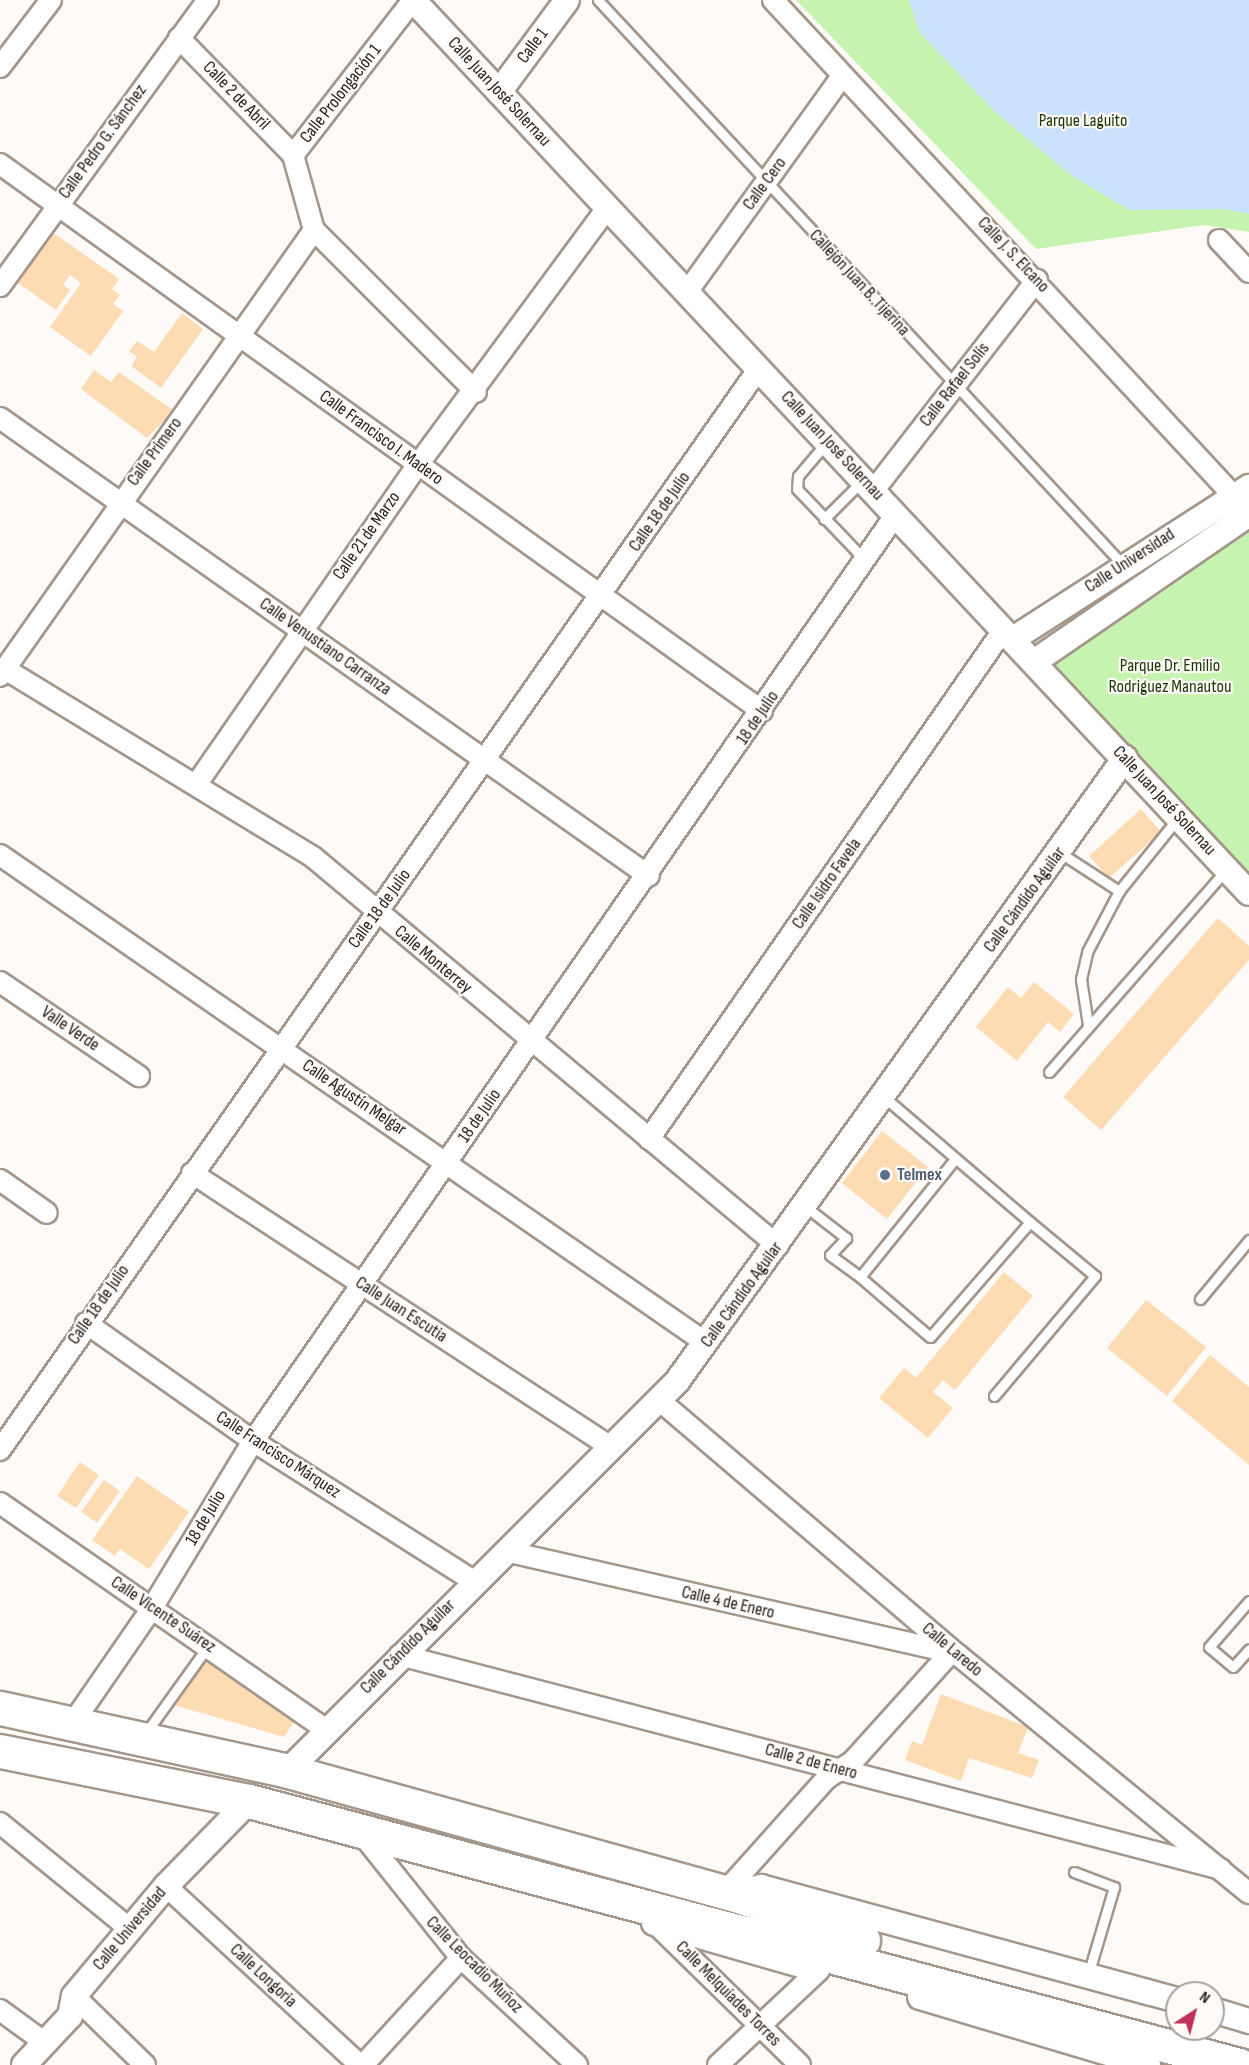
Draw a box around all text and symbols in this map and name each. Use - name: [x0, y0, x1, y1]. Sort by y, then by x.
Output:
- street label: Calle 1: [513, 24, 553, 68]
- street label: Calle Juan José Solernau: [443, 33, 555, 151]
- street label: Calle Prolongación 1: [296, 40, 386, 148]
- street label: Calle 2 de Abril: [198, 57, 274, 135]
- street label: Calle Pedro G. Sánchez: [54, 81, 152, 203]
- park label: Parque Laguito: [1039, 110, 1127, 132]
- street label: Calle Cero: [739, 153, 791, 215]
- street label: Calle J. S. Elcano: [972, 213, 1054, 297]
- street label: Callejón Juan B. Tijerina: [804, 225, 914, 341]
- street label: Calle Rafael Solís: [915, 339, 995, 431]
- street label: Calle Francisco I. Madero: [315, 386, 447, 490]
- street label: Calle Juan José Solernau: [776, 387, 888, 505]
- street label: Calle Primero: [123, 414, 187, 490]
- street label: Calle 18 de Julio: [625, 468, 695, 556]
- street label: Calle 21 de Marzo: [329, 488, 405, 584]
- street label: Calle Universidad: [1081, 524, 1179, 598]
- street label: Calle Venustiano Carranza: [255, 593, 395, 701]
- park label: Parque Dr. Emilio Rodriguez Manautou: [1109, 656, 1231, 698]
- street label: 18 de Julio: [732, 687, 784, 749]
- street label: Calle Juan José Solernau: [1108, 742, 1220, 860]
- street label: Calle Isidro Favela: [788, 834, 866, 934]
- street label: Calle Cándido Aguilar: [979, 843, 1071, 957]
- street label: Calle 18 de Julio: [344, 865, 416, 953]
- street label: Calle Monterrey: [390, 921, 476, 999]
- street label: Valle Verde: [37, 1002, 103, 1056]
- street label: Calle Agustín Melgar: [298, 1055, 410, 1141]
- street label: 18 de Julio: [454, 1085, 506, 1147]
- place label: Telmex: [897, 1164, 942, 1186]
- marker: Telmex: [878, 1168, 892, 1182]
- street label: Calle Cándido Aguilar: [696, 1238, 788, 1352]
- street label: Calle 18 de Julio: [64, 1261, 134, 1349]
- street label: Calle Juan Escutia: [351, 1272, 451, 1348]
- street label: Calle Francisco Márquez: [212, 1407, 344, 1503]
- street label: 18 de Julio: [181, 1487, 231, 1549]
- street label: Calle Vicente Suárez: [106, 1572, 220, 1658]
- street label: Calle 4 de Enero: [679, 1582, 777, 1624]
- street label: Calle Cándido Aguilar: [356, 1595, 460, 1699]
- street label: Calle Laredo: [917, 1618, 987, 1682]
- street label: Calle 2 de Enero: [762, 1739, 860, 1785]
- street label: Calle Universidad: [89, 1883, 171, 1975]
- street label: Calle Leocadio Muñoz: [421, 1912, 527, 2018]
- street label: Calle Melquíades Torres: [671, 1937, 785, 2051]
- street label: Calle Longoria: [225, 1940, 301, 2012]
- north arrow: [1165, 1981, 1225, 2041]
- text: N: [1196, 1987, 1214, 2008]

